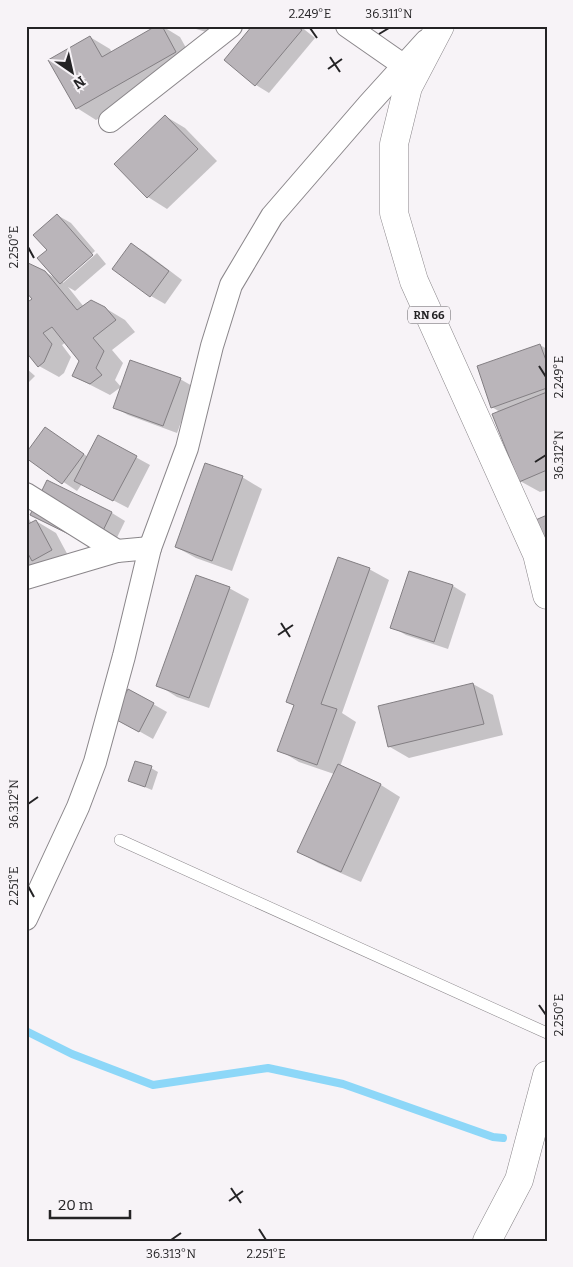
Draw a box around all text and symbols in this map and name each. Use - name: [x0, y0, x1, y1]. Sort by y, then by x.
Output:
- text: 2.249°E: [289, 7, 331, 21]
- text: 36.311°N: [365, 7, 413, 21]
- north arrow: [48, 48, 98, 98]
- text: N: [70, 72, 88, 93]
- text: 2.250°E: [7, 226, 21, 268]
- road number: RN 66: [408, 306, 450, 324]
- text: 2.249°E: [552, 356, 566, 398]
- text: 36.312°N: [552, 430, 566, 480]
- text: 36.312°N: [7, 779, 21, 829]
- text: 2.251°E: [7, 866, 21, 906]
- text: 2.250°E: [552, 994, 566, 1036]
- scale bar: [50, 1187, 130, 1219]
- text: 20 m: [58, 1196, 94, 1214]
- text: 36.313°N: [146, 1247, 196, 1261]
- text: 2.251°E: [246, 1247, 286, 1261]

